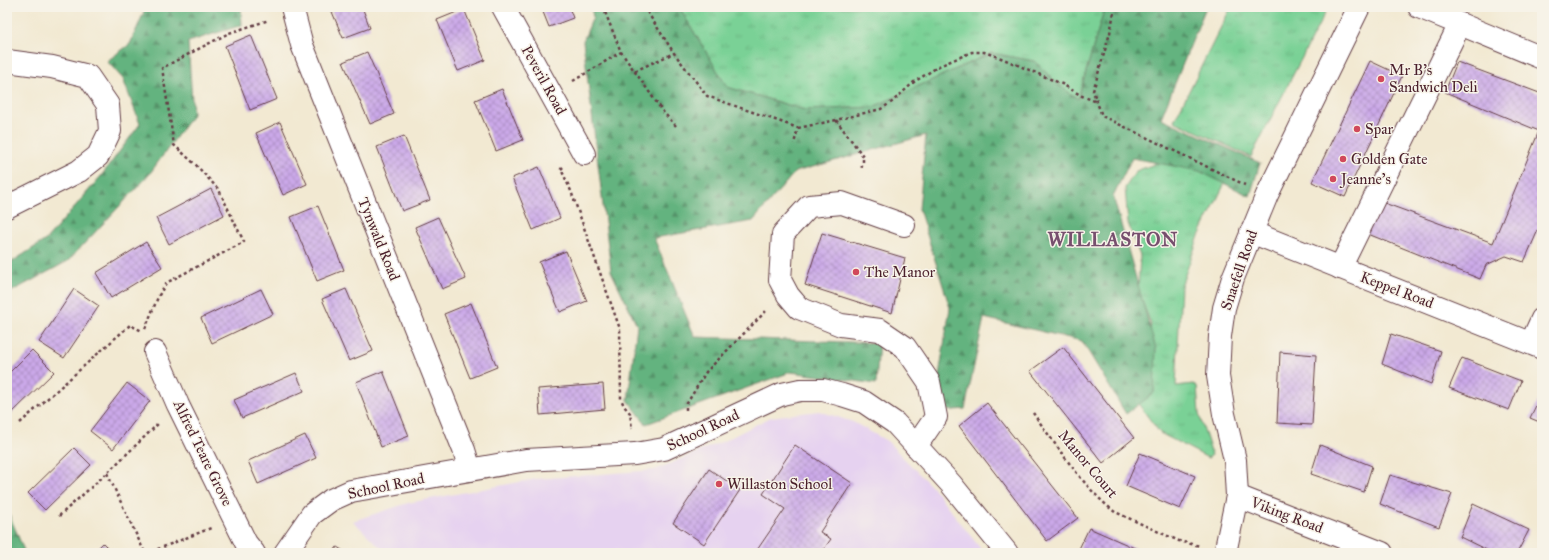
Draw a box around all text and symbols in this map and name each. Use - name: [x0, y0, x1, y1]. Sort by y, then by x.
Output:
- street label: Peveril Road: [518, 42, 571, 118]
- place label: Mr B's Sandwich Deli: [1389, 61, 1478, 96]
- marker: Mr B's Sandwich Deli: [1376, 74, 1386, 84]
- place label: Spar: [1365, 120, 1393, 138]
- marker: Spar: [1352, 124, 1362, 134]
- place label: Golden Gate: [1351, 150, 1428, 168]
- marker: Golden Gate: [1338, 154, 1348, 164]
- place label: Jeanne's: [1339, 170, 1391, 189]
- marker: Jeanne's: [1328, 174, 1338, 184]
- street label: Tynwald Road: [354, 195, 404, 284]
- street label: Snaefell Road: [1217, 227, 1261, 313]
- district label: WILLASTON: [1048, 228, 1178, 251]
- place label: The Manor: [864, 263, 936, 281]
- marker: The Manor: [851, 267, 861, 277]
- street label: Keppel Road: [1358, 268, 1437, 312]
- street label: Alfred Teare Grove: [169, 396, 236, 509]
- street label: School Road: [664, 405, 742, 455]
- street label: Manor Court: [1054, 426, 1122, 502]
- street label: School Road: [346, 469, 426, 503]
- place label: Willaston School: [727, 475, 833, 493]
- marker: Willaston School: [714, 479, 724, 489]
- street label: Viking Road: [1247, 493, 1326, 537]

